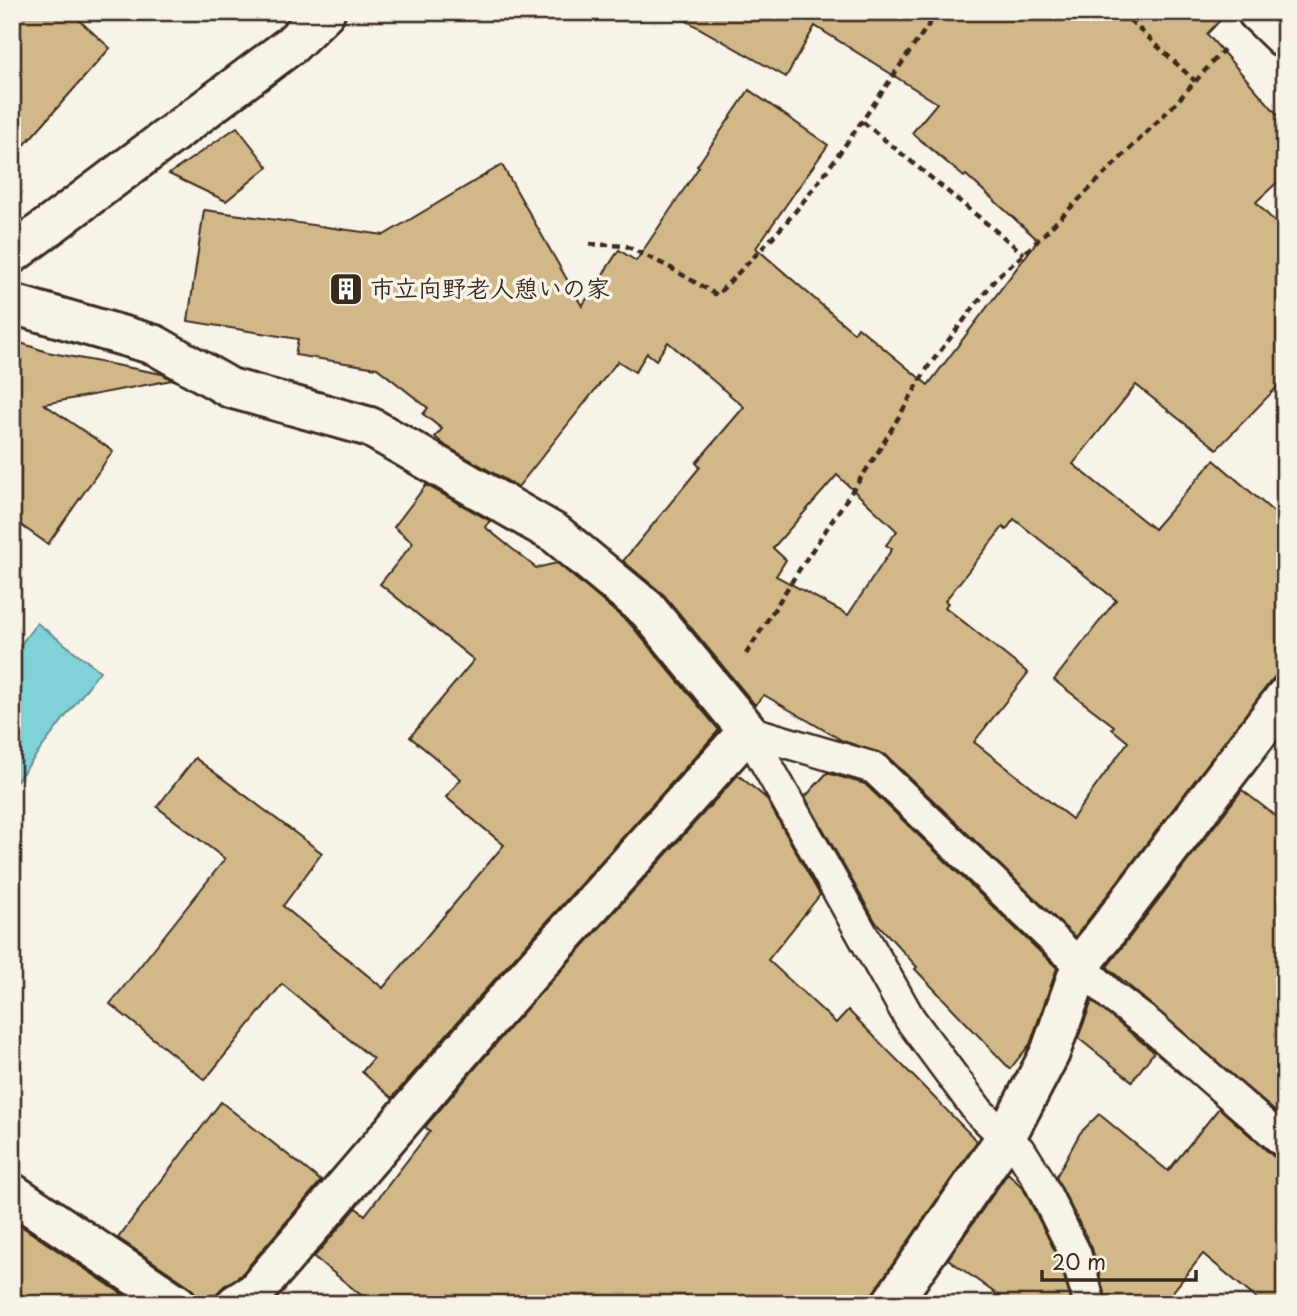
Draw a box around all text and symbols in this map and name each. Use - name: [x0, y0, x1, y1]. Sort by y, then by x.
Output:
- place label: 市立向野老人憩いの家: [370, 269, 610, 305]
- building icon: 市立向野老人憩いの家: [327, 270, 365, 308]
- scale bar: [1042, 1239, 1196, 1283]
- text: 20 m: [1052, 1245, 1106, 1277]

